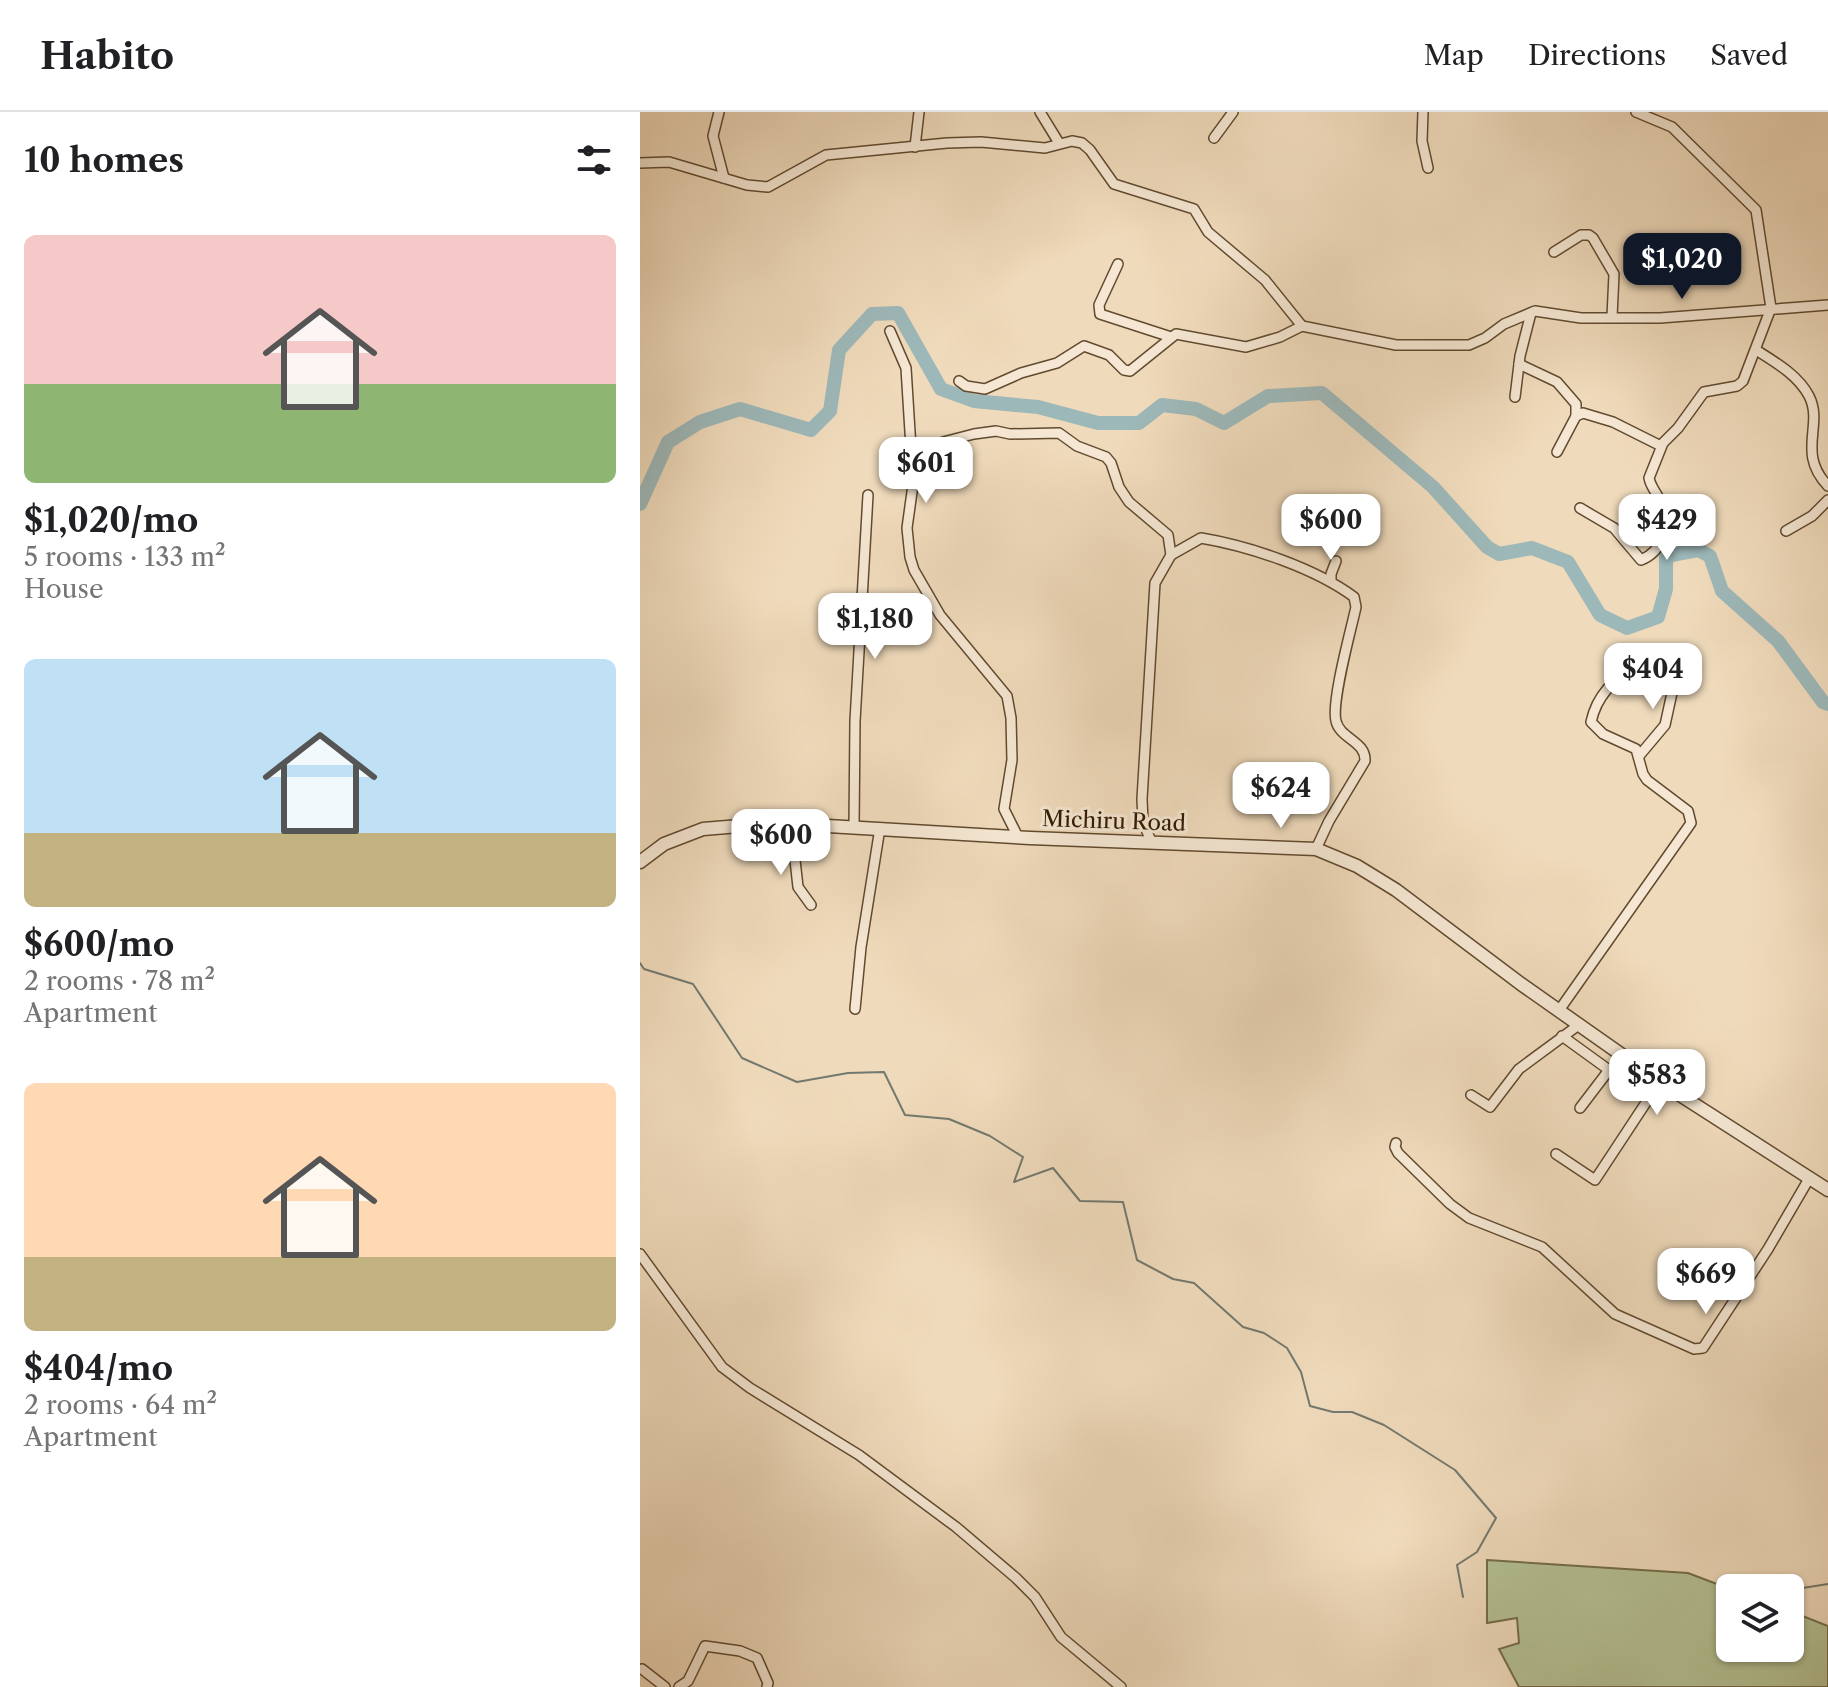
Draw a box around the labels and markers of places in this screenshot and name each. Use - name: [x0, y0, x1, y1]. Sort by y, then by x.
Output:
- pin: $1,020: [1617, 233, 1747, 301]
- pin: $601: [879, 437, 973, 505]
- pin: $600: [1284, 494, 1378, 562]
- pin: $429: [1620, 494, 1714, 562]
- pin: $1,180: [810, 593, 940, 661]
- pin: $404: [1606, 643, 1700, 711]
- pin: $624: [1234, 762, 1328, 830]
- pin: $600: [734, 809, 828, 877]
- pin: $583: [1610, 1049, 1704, 1117]
- pin: $669: [1659, 1248, 1753, 1316]

